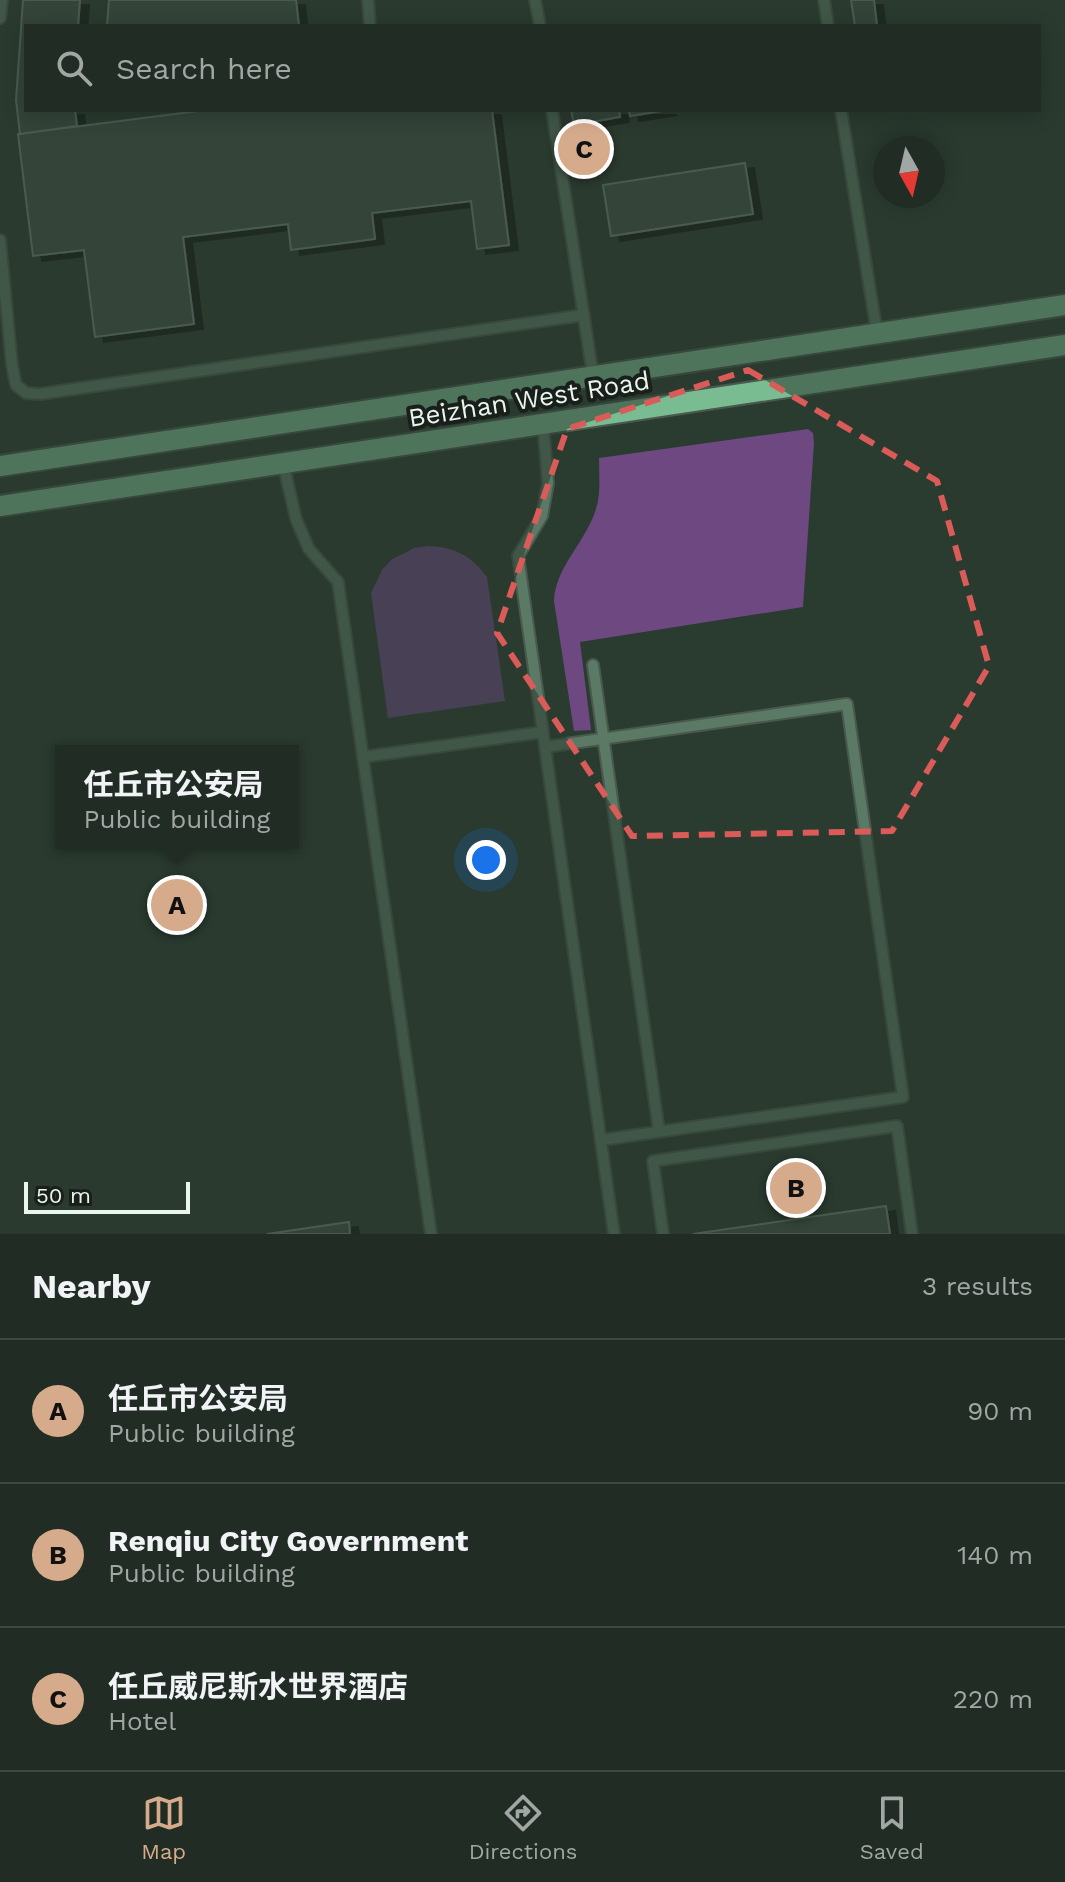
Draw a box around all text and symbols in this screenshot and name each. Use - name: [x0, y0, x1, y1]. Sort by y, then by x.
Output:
- search box: [24, 24, 1041, 112]
- icon: search: [52, 46, 96, 90]
- text: Search here: [116, 51, 292, 86]
- pin: C: [558, 119, 610, 179]
- north arrow: [873, 136, 945, 208]
- street label: Beizhan West Road: [406, 365, 652, 433]
- popup: [55, 745, 299, 849]
- text: 任丘市公安局: [84, 767, 264, 802]
- text: Public building: [84, 804, 270, 834]
- your location: [466, 840, 506, 880]
- pin: A: [151, 875, 203, 935]
- pin: B: [770, 1158, 822, 1218]
- scale bar: [24, 1178, 190, 1214]
- text: 50 m: [36, 1183, 91, 1208]
- text: Nearby: [32, 1266, 151, 1306]
- text: 3 results: [922, 1271, 1033, 1301]
- text: 任丘市公安局: [108, 1381, 288, 1416]
- text: A: [49, 1396, 67, 1426]
- text: 90 m: [967, 1396, 1033, 1426]
- text: Public building: [108, 1418, 295, 1448]
- text: Renqiu City Government: [108, 1523, 468, 1558]
- text: B: [49, 1540, 67, 1570]
- text: 140 m: [957, 1540, 1033, 1570]
- text: Public building: [108, 1558, 295, 1588]
- text: 任丘威尼斯水世界酒店: [108, 1669, 408, 1704]
- text: C: [49, 1684, 67, 1714]
- text: 220 m: [953, 1684, 1033, 1714]
- text: Hotel: [108, 1706, 176, 1736]
- tab: Map: [141, 1791, 186, 1864]
- tab: Directions: [469, 1791, 577, 1864]
- tab: Saved: [860, 1791, 924, 1864]

